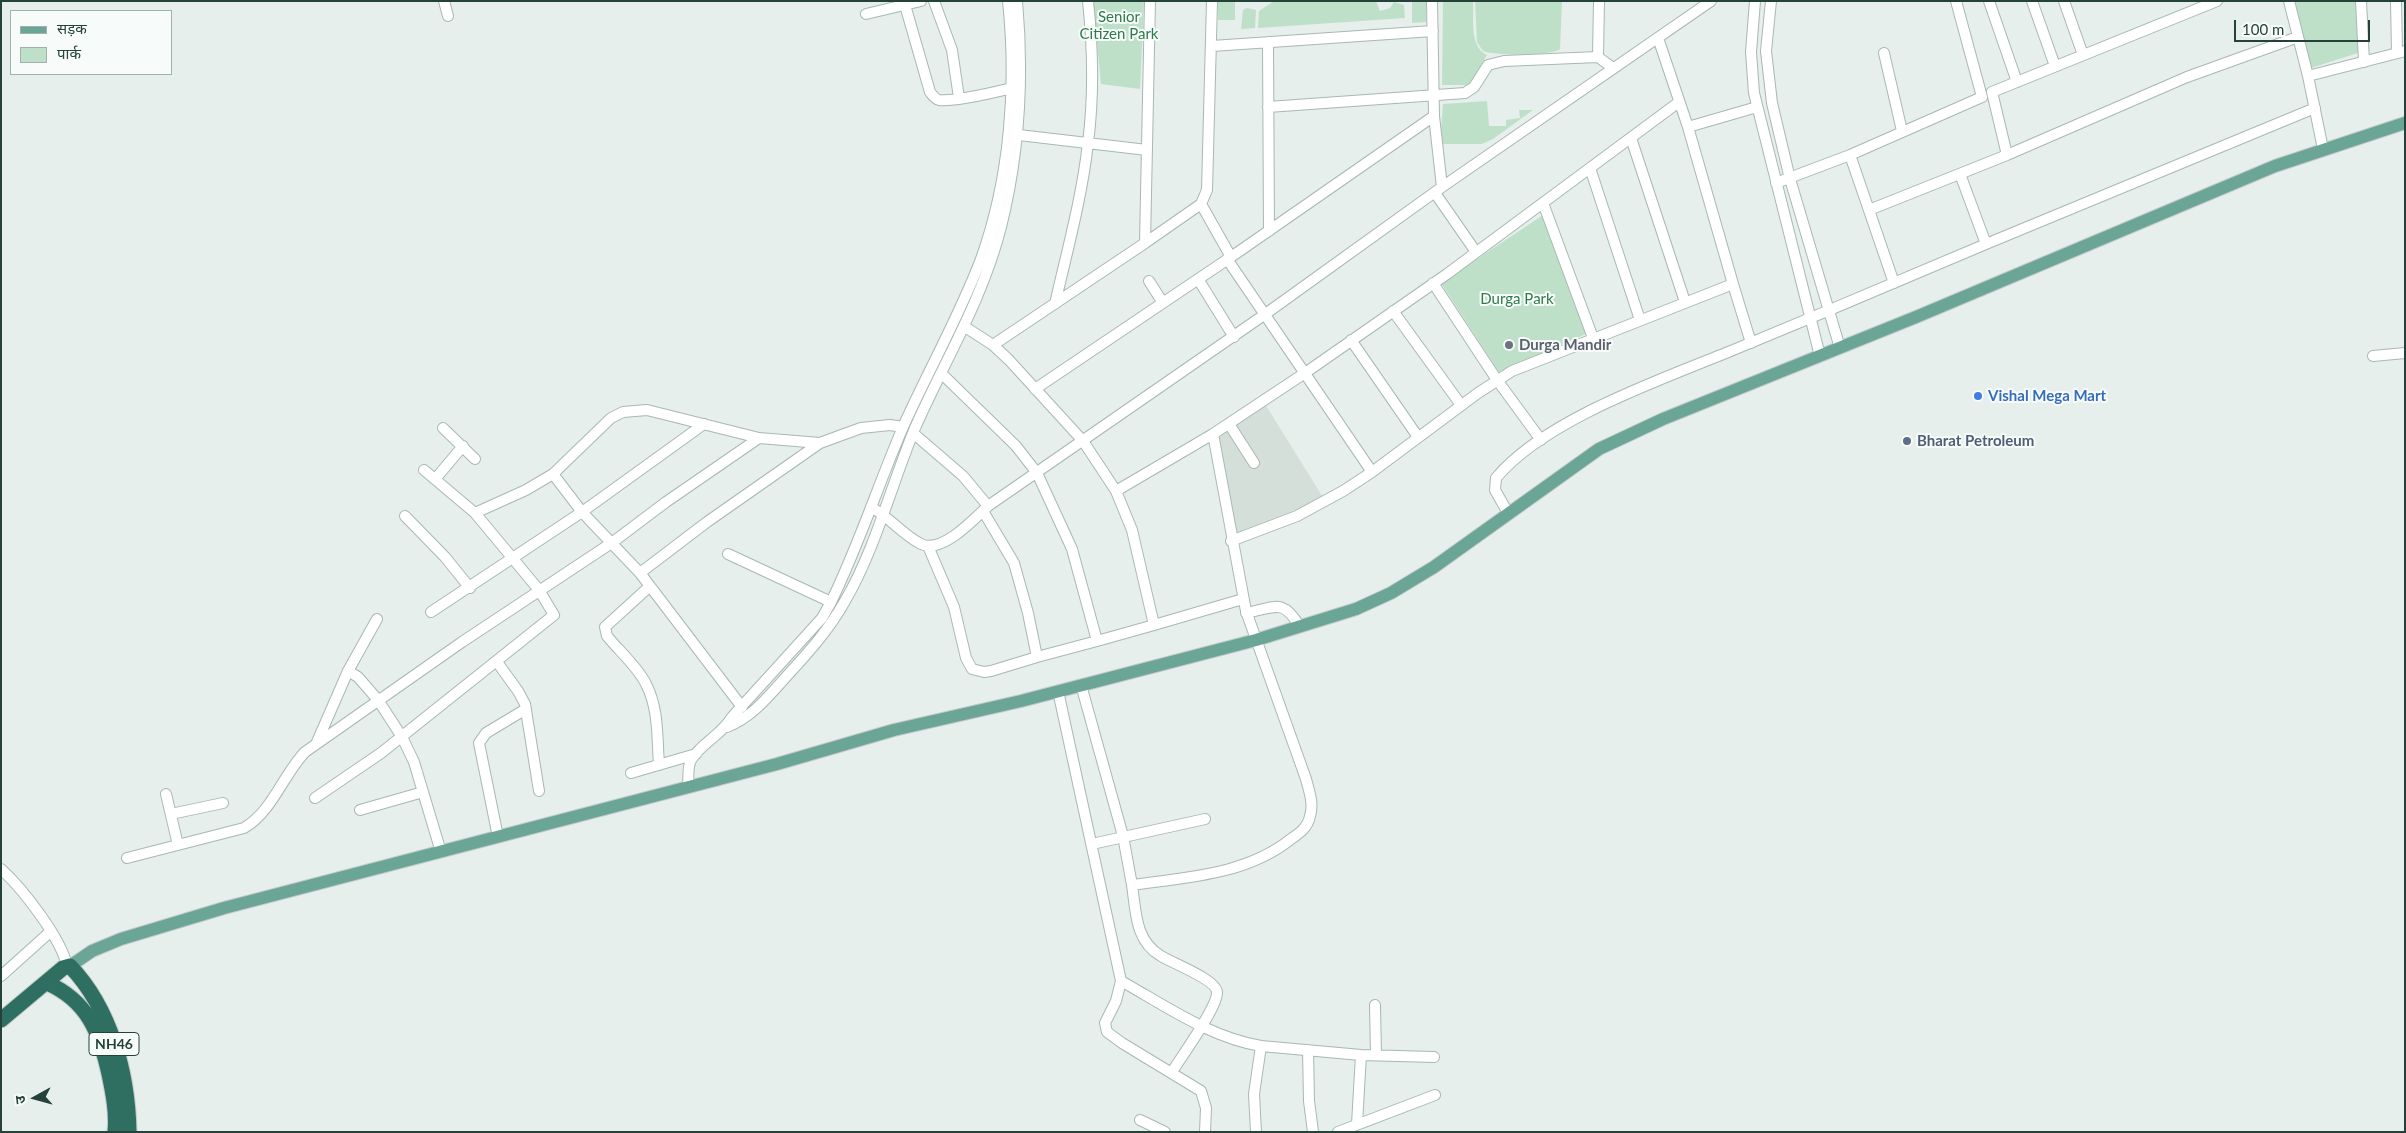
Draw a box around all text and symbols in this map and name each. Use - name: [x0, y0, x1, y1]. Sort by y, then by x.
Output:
- park label: Senior Citizen Park: [1080, 8, 1158, 43]
- legend: [10, 10, 172, 75]
- scale bar: [2236, 10, 2372, 42]
- text: सड़क: [57, 19, 87, 37]
- text: 100 m: [2242, 20, 2284, 38]
- text: पार्क: [57, 44, 81, 62]
- park label: Durga Park: [1480, 290, 1554, 308]
- place label: Durga Mandir: [1519, 336, 1611, 354]
- marker: Durga Mandir: [1503, 339, 1515, 351]
- place label: Vishal Mega Mart: [1988, 387, 2106, 405]
- marker: Vishal Mega Mart: [1972, 390, 1984, 402]
- place label: Bharat Petroleum: [1917, 432, 2034, 450]
- marker: Bharat Petroleum: [1901, 435, 1913, 447]
- road number: NH46: [89, 1032, 139, 1056]
- north arrow: [10, 1073, 60, 1123]
- text: उ: [11, 1095, 29, 1105]

